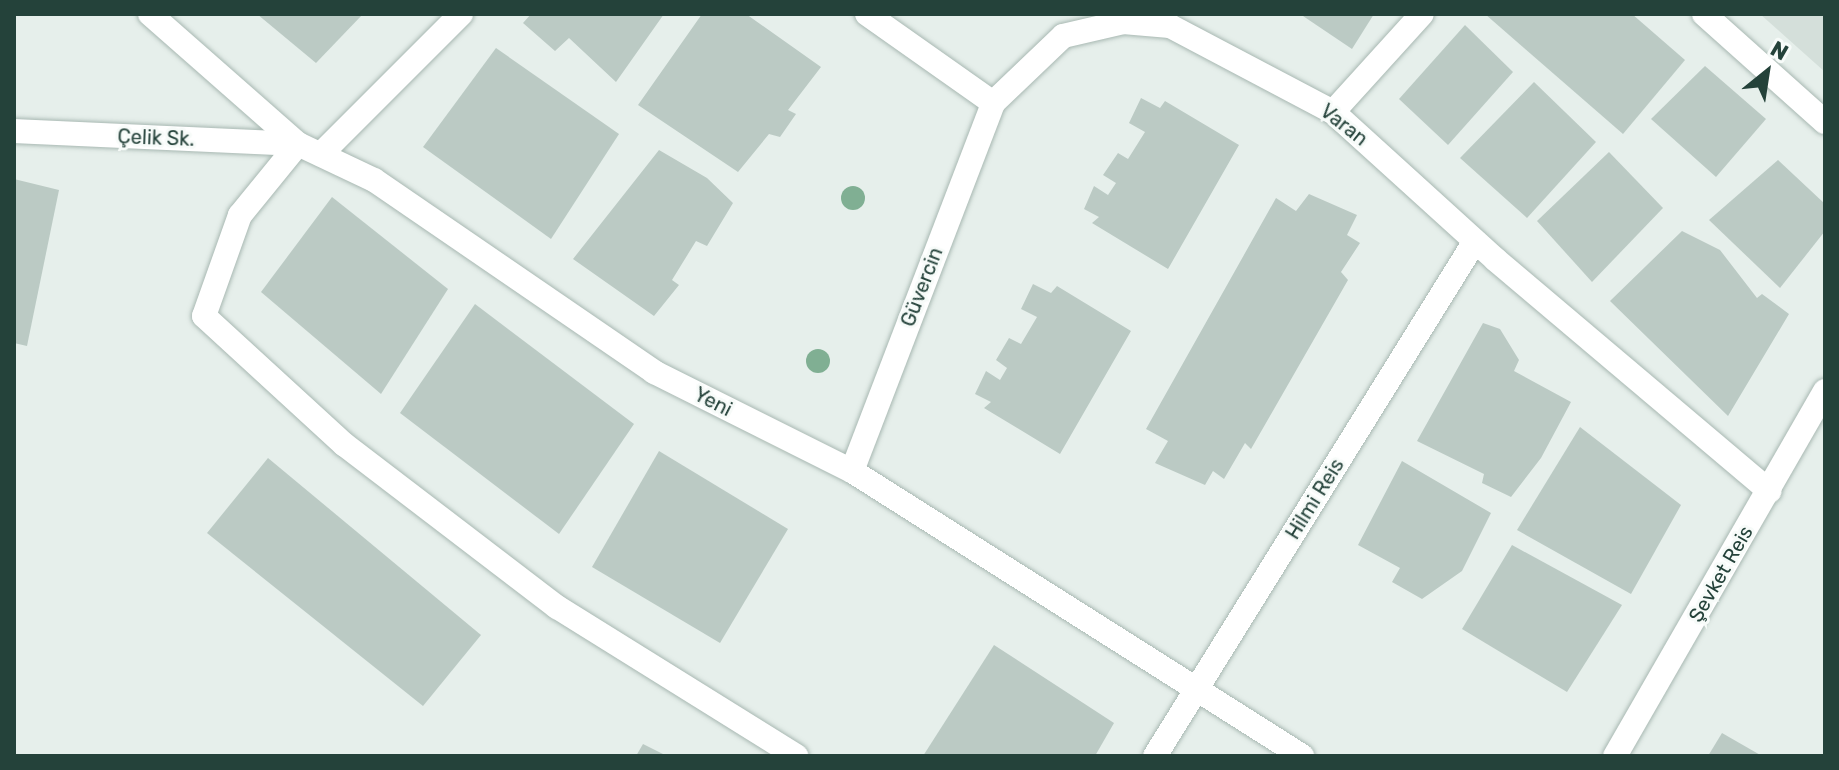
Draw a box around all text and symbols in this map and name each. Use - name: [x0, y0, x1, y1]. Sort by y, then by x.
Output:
- north arrow: [1727, 32, 1807, 112]
- text: N: [1766, 35, 1793, 66]
- street label: Varan: [1315, 99, 1373, 151]
- street label: Çelik Sk.: [117, 125, 195, 151]
- street label: Güvercin: [896, 244, 948, 330]
- street label: Yeni: [690, 382, 736, 422]
- street label: Hilmi Reis: [1281, 454, 1349, 544]
- street label: Şevket Reis: [1684, 522, 1758, 626]

